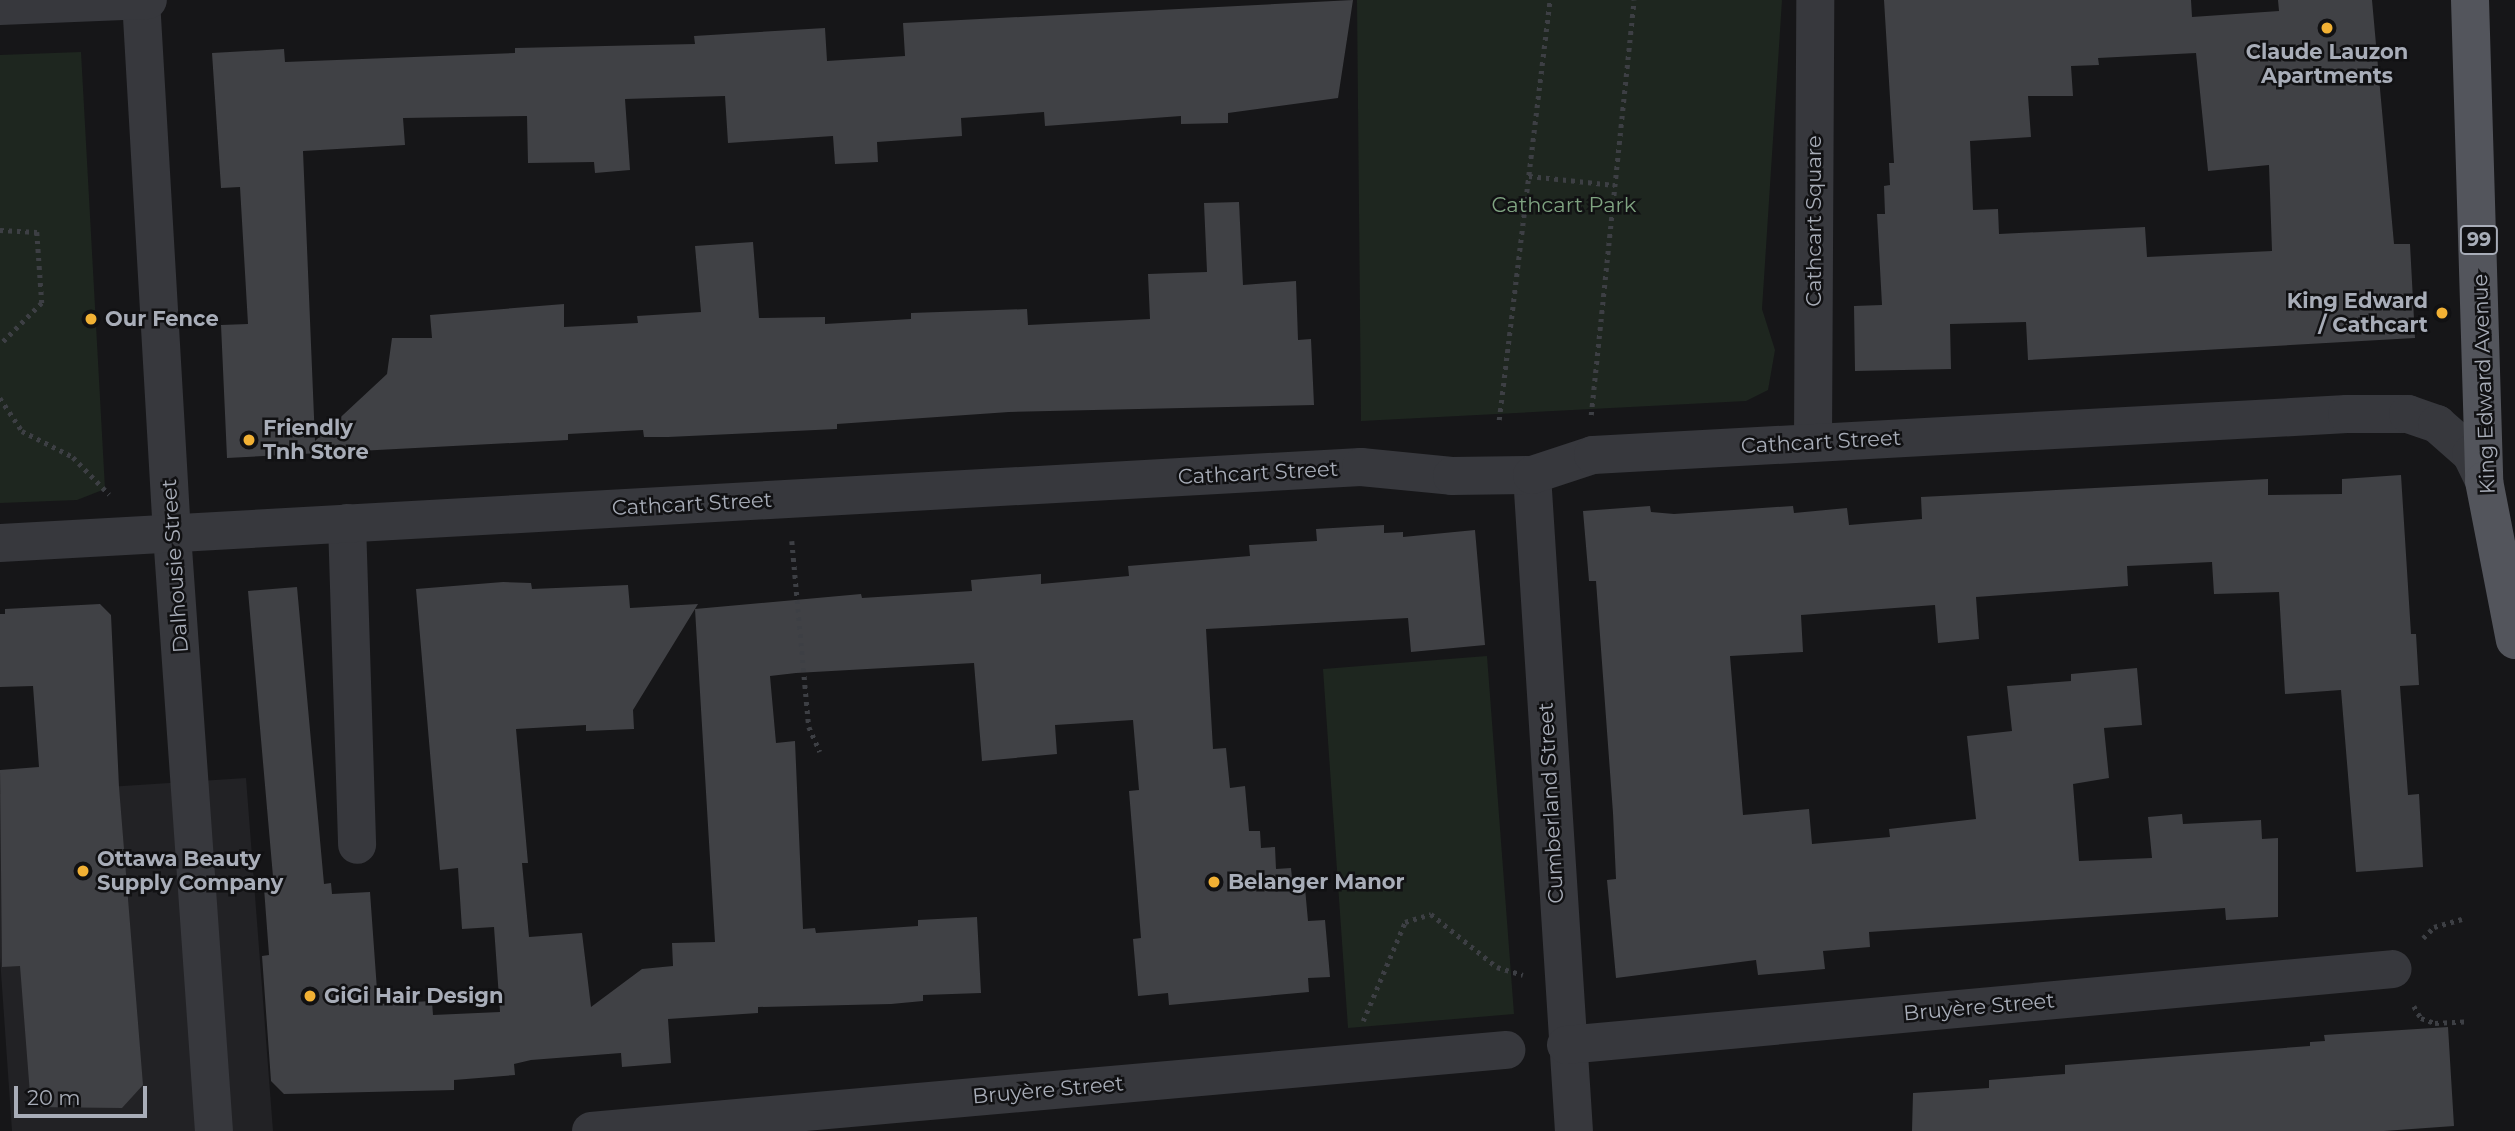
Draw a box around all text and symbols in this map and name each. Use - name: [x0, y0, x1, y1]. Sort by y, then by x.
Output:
- marker: Claude Lauzon Apartments: [2319, 20, 2335, 36]
- place label: Claude Lauzon Apartments: [2246, 39, 2408, 89]
- street label: Cathcart Square: [1801, 135, 1827, 307]
- park label: Cathcart Park: [1492, 192, 1636, 218]
- road number: 99: [2460, 224, 2498, 256]
- street label: King Edward Avenue: [2468, 273, 2500, 495]
- place label: King Edward / Cathcart: [2287, 288, 2428, 338]
- marker: King Edward / Cathcart: [2434, 305, 2450, 321]
- place label: Our Fence: [105, 306, 219, 332]
- marker: Our Fence: [83, 311, 99, 327]
- place label: Friendly Tnh Store: [263, 415, 369, 465]
- street label: Cathcart Street: [1740, 425, 1902, 459]
- marker: Friendly Tnh Store: [241, 432, 257, 448]
- street label: Cathcart Street: [1177, 456, 1339, 490]
- street label: Dalhousie Street: [156, 478, 194, 654]
- street label: Cathcart Street: [611, 487, 773, 521]
- street label: Cumberland Street: [1533, 702, 1569, 904]
- place label: Ottawa Beauty Supply Company: [97, 846, 283, 896]
- marker: Ottawa Beauty Supply Company: [75, 863, 91, 879]
- place label: Belanger Manor: [1228, 869, 1405, 895]
- marker: Belanger Manor: [1206, 874, 1222, 890]
- place label: GiGi Hair Design: [324, 983, 503, 1009]
- marker: GiGi Hair Design: [302, 988, 318, 1004]
- street label: Bruyère Street: [1902, 988, 2056, 1026]
- street label: Bruyère Street: [971, 1071, 1125, 1109]
- scale bar: [18, 1072, 150, 1116]
- text: 20 m: [27, 1085, 81, 1110]

